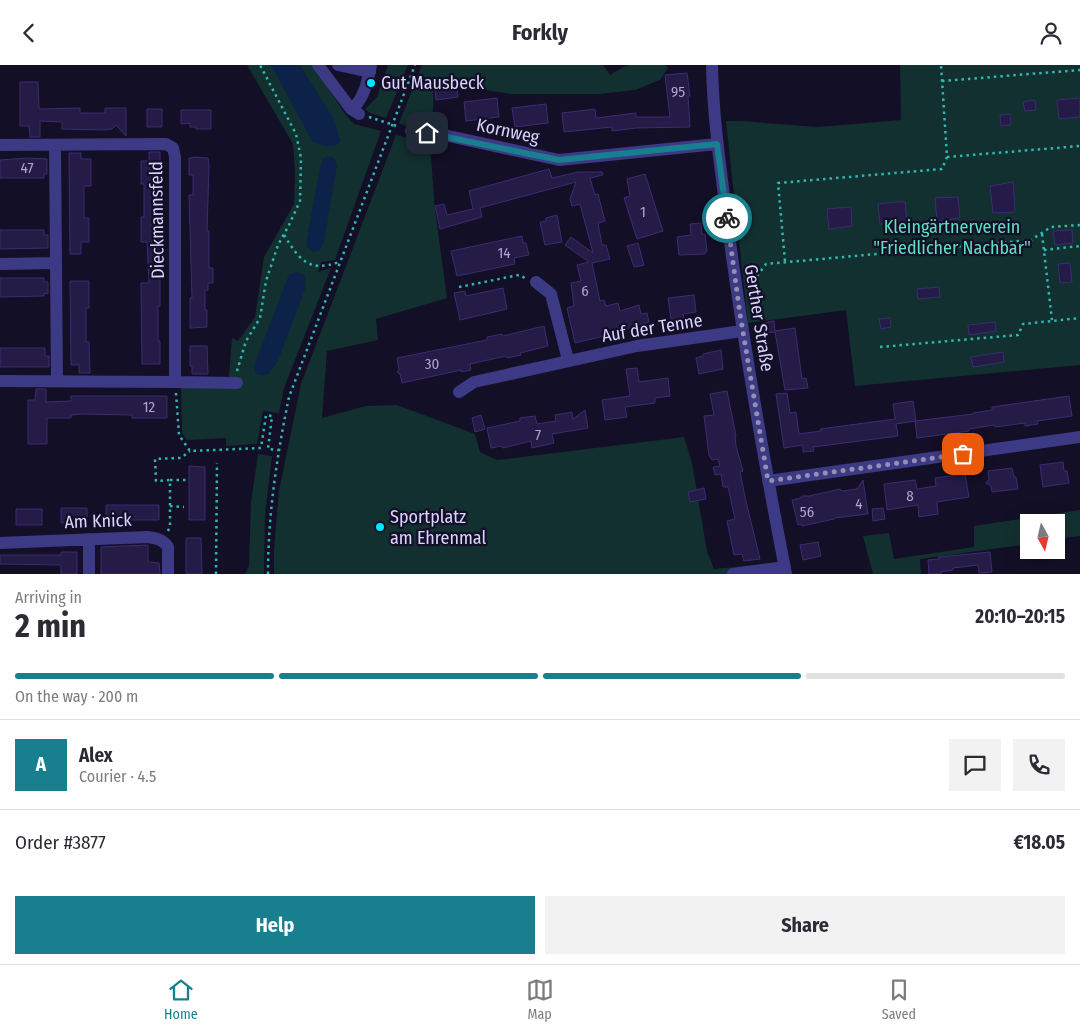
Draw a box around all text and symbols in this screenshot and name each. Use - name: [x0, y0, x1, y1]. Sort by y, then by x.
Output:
- icon: back: [15, 19, 43, 47]
- text: Forkly: [512, 19, 568, 46]
- icon: person: [1037, 19, 1065, 47]
- place label: Gut Mausbeck: [381, 72, 485, 94]
- marker: Gut Mausbeck: [365, 77, 377, 89]
- house number: 95: [671, 83, 685, 101]
- pin: [406, 112, 448, 154]
- street label: Kornweg: [475, 114, 542, 148]
- icon: home: [413, 119, 441, 147]
- house number: 47: [20, 159, 34, 177]
- street label: Dieckmannsfeld: [145, 161, 169, 279]
- courier: [702, 193, 752, 243]
- house number: 1: [640, 203, 646, 221]
- icon: bike: [713, 204, 741, 232]
- park label: Kleingärtnerverein "Friedlicher Nachbar": [873, 216, 1031, 259]
- house number: 14: [497, 244, 511, 262]
- street label: Gerther Straße: [740, 263, 778, 373]
- house number: 6: [581, 282, 589, 300]
- street label: Auf der Tenne: [600, 309, 704, 347]
- house number: 30: [425, 355, 439, 373]
- house number: 12: [143, 398, 156, 416]
- house number: 7: [535, 426, 541, 444]
- pin: [942, 433, 984, 475]
- icon: bag: [949, 440, 977, 468]
- house number: 8: [906, 487, 914, 505]
- house number: 4: [855, 495, 863, 513]
- house number: 56: [800, 503, 814, 521]
- place label: Sportplatz am Ehrenmal: [390, 506, 486, 549]
- street label: Am Knick: [64, 509, 133, 533]
- north arrow: [1020, 514, 1065, 559]
- map controls: [1020, 514, 1065, 559]
- marker: Sportplatz am Ehrenmal: [374, 521, 386, 533]
- text: Arriving in: [15, 588, 82, 607]
- text: 20:10–20:15: [975, 605, 1065, 628]
- text: 2 min: [15, 607, 86, 645]
- text: On the way · 200 m: [15, 687, 138, 706]
- button: chat: [949, 739, 1001, 791]
- button: phone: [1013, 739, 1065, 791]
- text: Alex: [79, 744, 113, 767]
- text: A: [36, 753, 46, 776]
- text: Courier · 4.5: [79, 767, 156, 786]
- text: Order #3877: [15, 831, 106, 854]
- text: €18.05: [1014, 831, 1065, 854]
- button: Help: [15, 896, 535, 954]
- button: Share: [545, 896, 1065, 954]
- tab: Home: [164, 976, 198, 1023]
- tab: Map: [526, 976, 554, 1023]
- tab: Saved: [882, 976, 916, 1023]

